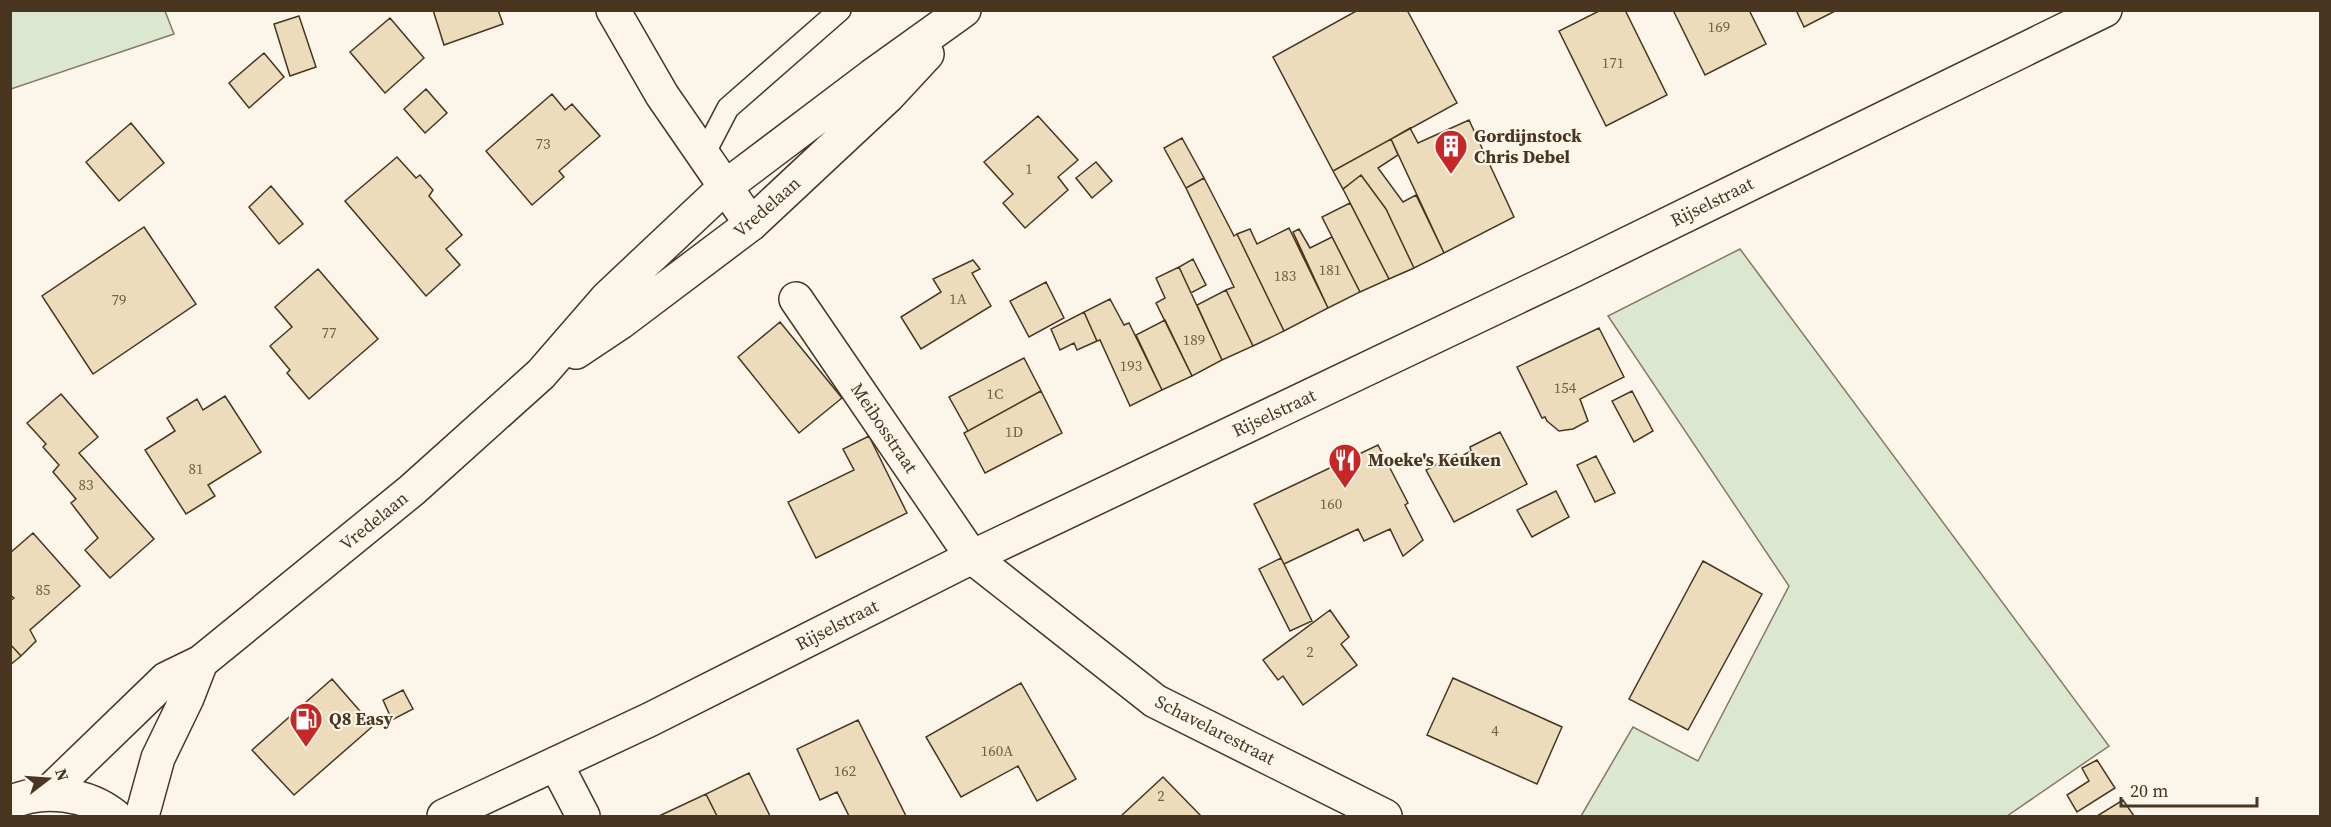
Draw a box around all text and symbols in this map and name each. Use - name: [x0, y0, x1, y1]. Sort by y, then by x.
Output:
- house number: 169: [1708, 16, 1730, 37]
- house number: 171: [1602, 52, 1624, 73]
- place label: Gordijnstock Chris Debel: [1474, 123, 1582, 169]
- building icon: Gordijnstock Chris Debel: [1433, 128, 1469, 175]
- house number: 73: [535, 133, 551, 154]
- house number: 1: [1025, 158, 1033, 179]
- street label: Vredelaan: [728, 170, 806, 243]
- street label: Rijselstraat: [1666, 171, 1758, 232]
- house number: 181: [1319, 259, 1341, 280]
- house number: 183: [1274, 265, 1296, 286]
- house number: 1A: [949, 288, 967, 309]
- house number: 79: [111, 289, 127, 310]
- house number: 77: [321, 322, 337, 343]
- house number: 189: [1183, 329, 1205, 350]
- house number: 193: [1120, 355, 1142, 376]
- house number: 154: [1554, 377, 1577, 398]
- street label: Meibosstraat: [845, 378, 924, 478]
- street label: Rijselstraat: [1228, 382, 1320, 443]
- house number: 1C: [987, 383, 1003, 404]
- house number: 1D: [1005, 421, 1023, 442]
- restaurant icon: Moeke's Keuken: [1327, 442, 1363, 489]
- place label: Moeke's Keuken: [1368, 447, 1501, 472]
- house number: 81: [188, 458, 204, 479]
- house number: 83: [78, 474, 94, 495]
- street label: Vredelaan: [334, 485, 413, 556]
- house number: 160: [1320, 493, 1342, 514]
- house number: 85: [35, 579, 51, 600]
- street label: Rijselstraat: [791, 593, 882, 656]
- house number: 2: [1306, 641, 1314, 662]
- street label: Schavelarestraat: [1151, 689, 1280, 771]
- fuel station icon: Q8 Easy: [288, 701, 324, 748]
- place label: Q8 Easy: [329, 706, 394, 731]
- house number: 4: [1491, 720, 1499, 741]
- house number: 160A: [981, 740, 1013, 761]
- north arrow: [18, 749, 78, 809]
- house number: 162: [834, 760, 856, 781]
- text: N: [50, 766, 75, 784]
- scale bar: [2121, 770, 2258, 808]
- text: 20 m: [2130, 778, 2168, 803]
- house number: 2: [1157, 785, 1165, 806]

